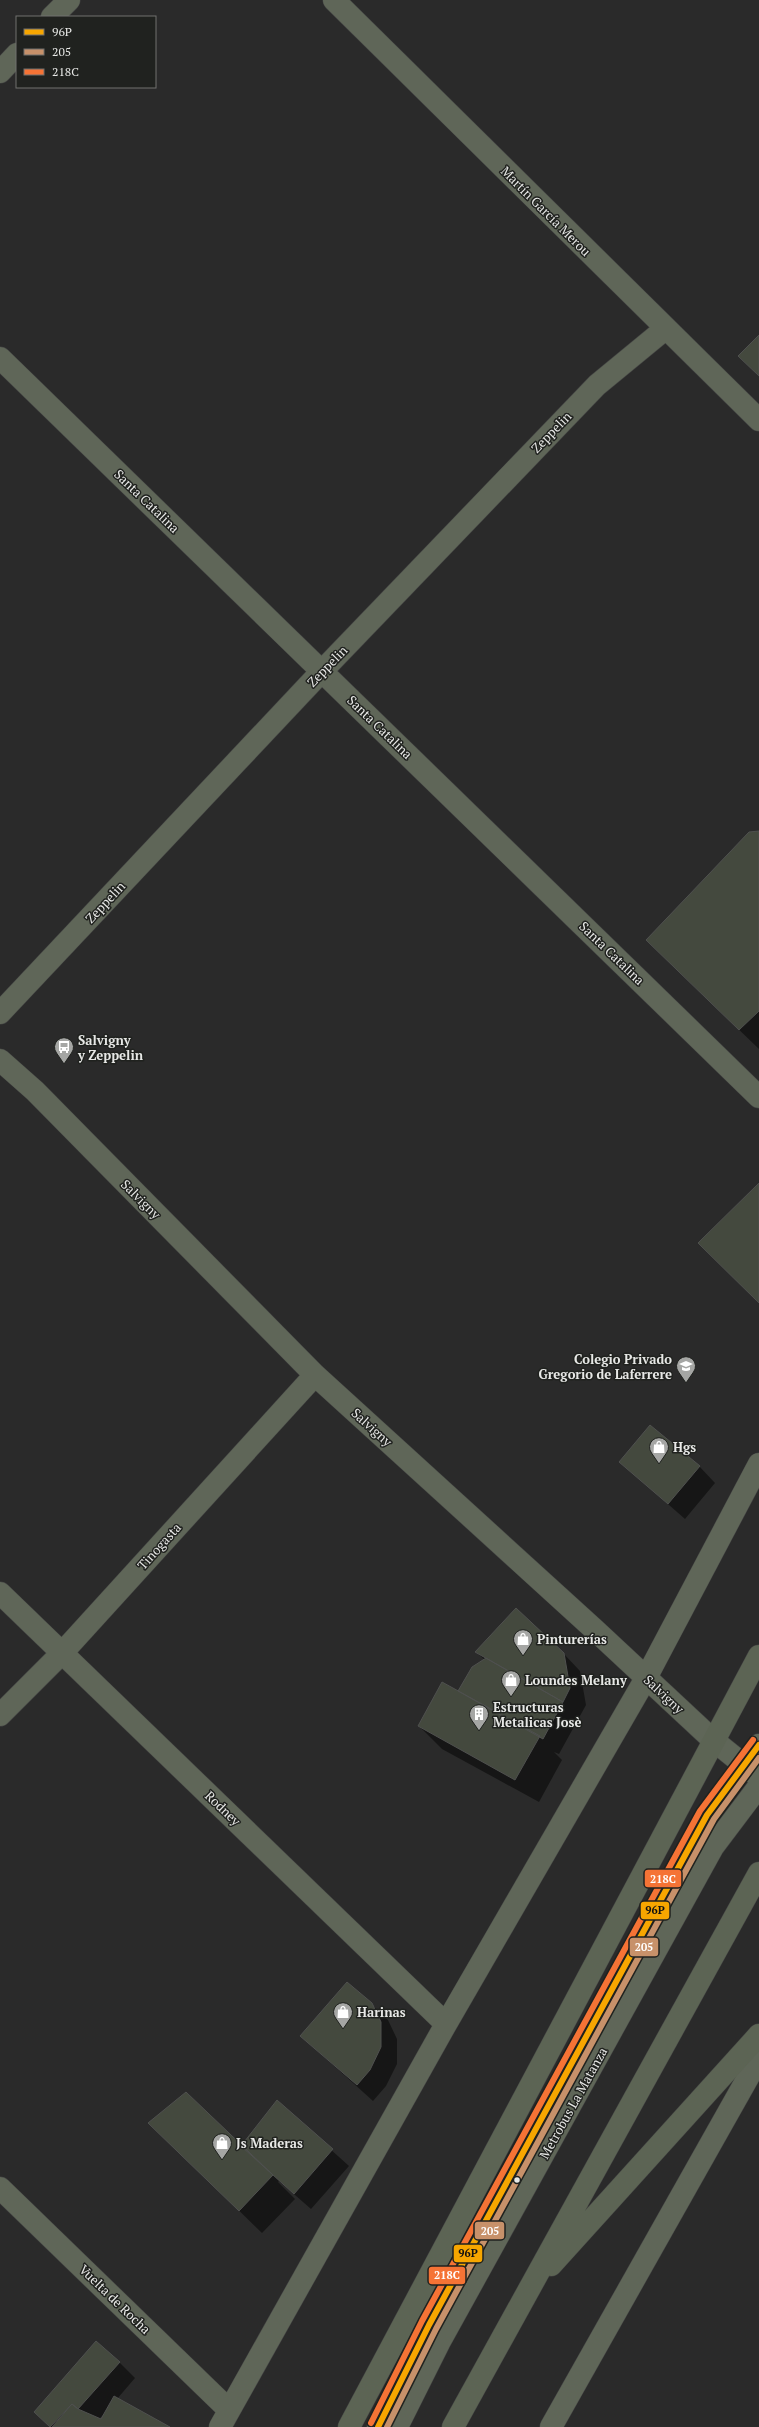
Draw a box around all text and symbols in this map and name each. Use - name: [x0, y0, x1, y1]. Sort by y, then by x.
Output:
- legend: [16, 16, 156, 88]
- text: 96P: [52, 24, 72, 39]
- text: 205: [52, 44, 71, 59]
- text: 218C: [52, 64, 79, 79]
- street label: Martín García Merou: [497, 162, 595, 260]
- street label: Zeppelin: [527, 407, 575, 457]
- street label: Santa Catalina: [110, 465, 184, 537]
- street label: Zeppelin: [303, 641, 351, 691]
- street label: Santa Catalina: [343, 691, 417, 763]
- street label: Zeppelin: [81, 877, 129, 927]
- street label: Santa Catalina: [575, 917, 649, 989]
- place label: Salvigny y Zeppelin: [77, 1031, 144, 1064]
- bus stop icon: Salvigny y Zeppelin: [53, 1036, 75, 1064]
- street label: Salvigny: [117, 1175, 165, 1223]
- place label: Colegio Privado Gregorio de Laferrere: [539, 1350, 672, 1383]
- school or university icon: Colegio Privado Gregorio de Laferrere: [675, 1355, 697, 1383]
- street label: Salvigny: [348, 1404, 397, 1450]
- shop icon: Hgs: [648, 1436, 670, 1464]
- place label: Hgs: [673, 1438, 696, 1456]
- street label: Tinogasta: [133, 1518, 185, 1573]
- shop icon: Pinturerías: [512, 1628, 534, 1656]
- place label: Pinturerías: [537, 1630, 607, 1648]
- shop icon: Loundes Melany: [500, 1669, 522, 1697]
- place label: Loundes Melany: [525, 1671, 628, 1689]
- street label: Salvigny: [640, 1671, 688, 1718]
- place label: Estructuras Metalicas Josè: [493, 1698, 581, 1731]
- building icon: Estructuras Metalicas Josè: [468, 1703, 490, 1731]
- street label: Rodney: [201, 1787, 245, 1830]
- line badge: 218C: [644, 1869, 682, 1888]
- text: 218C: [650, 1872, 676, 1886]
- line badge: 96P: [640, 1901, 670, 1920]
- text: 96P: [645, 1903, 665, 1917]
- line badge: 205: [629, 1937, 659, 1957]
- text: 205: [635, 1940, 653, 1954]
- shop icon: Harinas: [332, 2001, 354, 2029]
- place label: Harinas: [357, 2003, 406, 2021]
- street label: Metrobus La Matanza: [535, 2044, 611, 2162]
- shop icon: Js Maderas: [211, 2132, 233, 2160]
- place label: Js Maderas: [236, 2134, 303, 2152]
- unlabelled marker: [512, 2175, 522, 2185]
- line badge: 205: [474, 2221, 505, 2240]
- text: 205: [481, 2224, 499, 2238]
- line badge: 96P: [453, 2244, 483, 2263]
- text: 96P: [458, 2246, 478, 2260]
- street label: Vuelta de Rocha: [75, 2260, 155, 2338]
- line badge: 218C: [428, 2266, 466, 2285]
- text: 218C: [434, 2268, 460, 2282]

